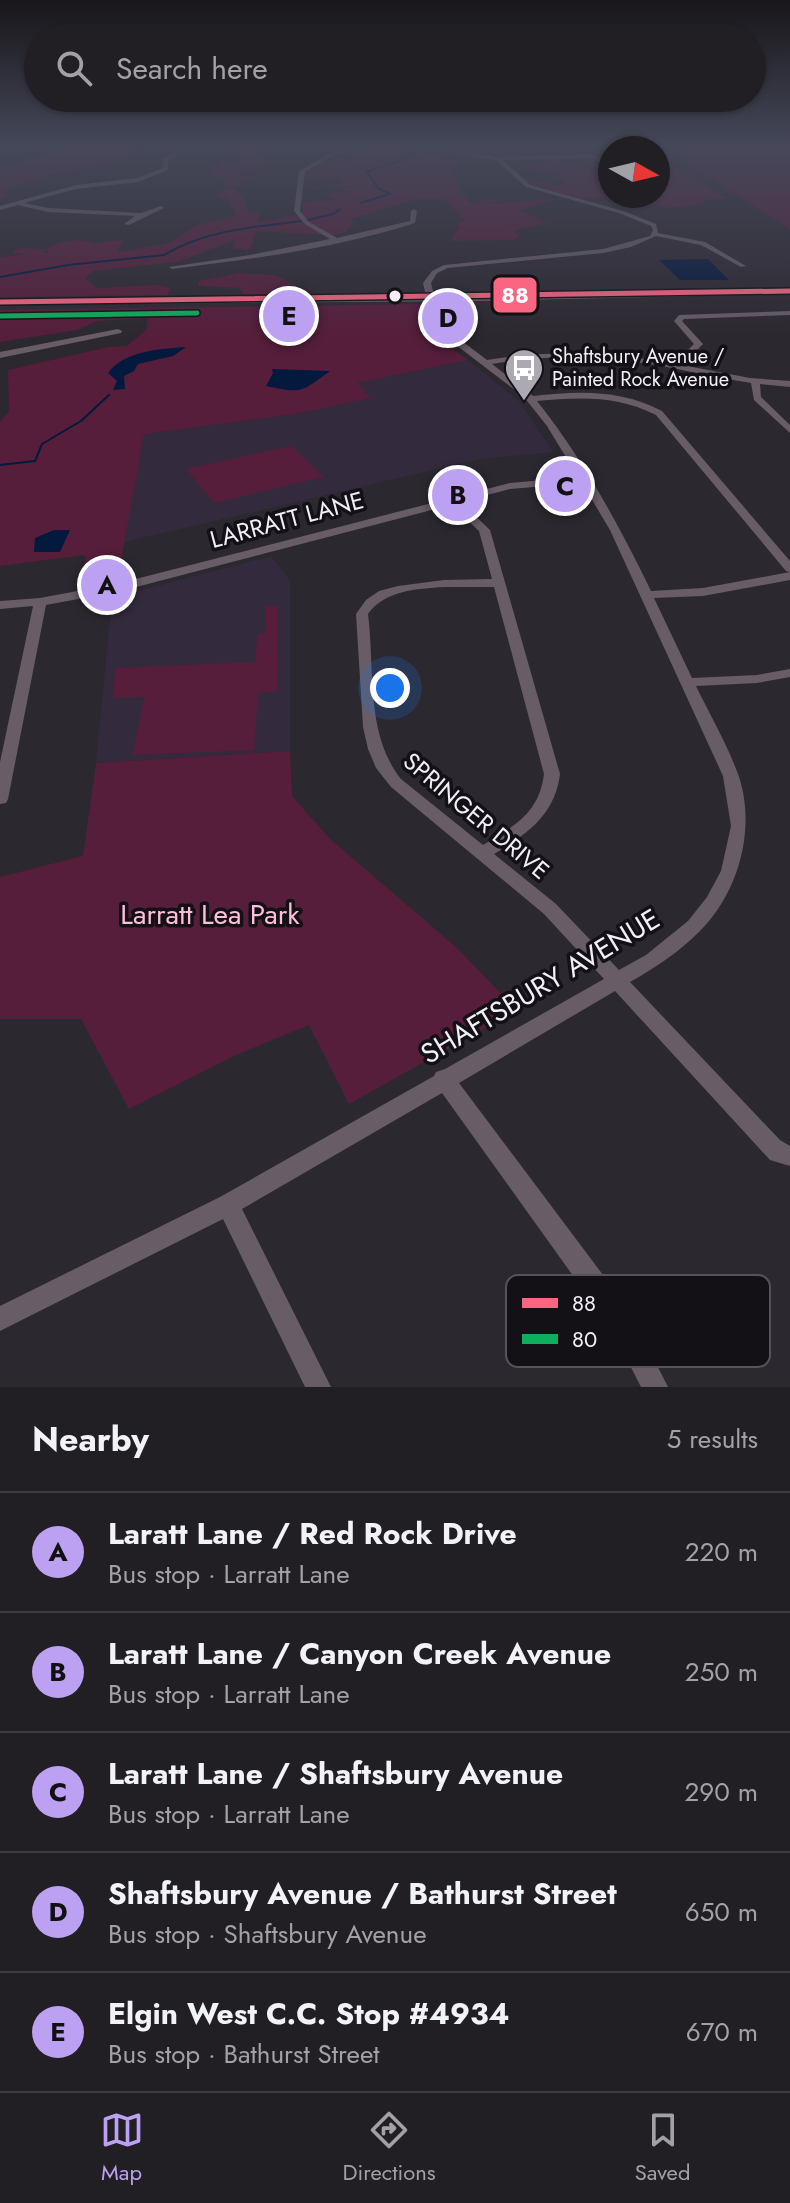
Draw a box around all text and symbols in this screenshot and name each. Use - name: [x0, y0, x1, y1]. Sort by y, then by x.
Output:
- search box: [24, 24, 766, 112]
- icon: search: [52, 46, 96, 90]
- text: Search here: [116, 47, 268, 90]
- north arrow: [598, 136, 670, 208]
- line badge: 88: [492, 276, 538, 314]
- text: 88: [501, 279, 529, 311]
- pin: E: [263, 286, 315, 346]
- unlabelled marker: [387, 288, 403, 304]
- pin: D: [422, 288, 474, 348]
- place label: Shaftsbury Avenue / Painted Rock Avenue: [552, 342, 729, 394]
- bus stop icon: Shaftsbury Avenue / Painted Rock Avenue: [503, 347, 545, 402]
- pin: C: [539, 456, 591, 516]
- pin: B: [432, 465, 484, 525]
- street label: LARRATT LANE: [206, 482, 368, 557]
- pin: A: [81, 555, 133, 615]
- your location: [370, 668, 410, 708]
- street label: SPRINGER DRIVE: [396, 744, 557, 887]
- park label: Larratt Lea Park: [120, 894, 300, 935]
- street label: SHAFTSBURY AVENUE: [413, 899, 668, 1074]
- legend: [506, 1275, 770, 1367]
- text: 88: [572, 1287, 596, 1319]
- text: 80: [572, 1323, 597, 1355]
- text: Nearby: [32, 1415, 149, 1464]
- text: 5 results: [667, 1420, 758, 1458]
- text: Laratt Lane / Red Rock Drive: [108, 1512, 517, 1555]
- text: A: [48, 1533, 68, 1571]
- text: 220 m: [685, 1533, 758, 1571]
- text: Bus stop · Larratt Lane: [108, 1555, 350, 1593]
- text: Laratt Lane / Canyon Creek Avenue: [108, 1632, 611, 1675]
- text: B: [49, 1653, 67, 1691]
- text: 250 m: [685, 1653, 758, 1691]
- text: Bus stop · Larratt Lane: [108, 1675, 350, 1713]
- text: Laratt Lane / Shaftsbury Avenue: [108, 1752, 563, 1795]
- text: C: [49, 1773, 67, 1811]
- text: 290 m: [685, 1773, 758, 1811]
- text: Bus stop · Larratt Lane: [108, 1795, 350, 1833]
- text: Shaftsbury Avenue / Bathurst Street: [108, 1872, 617, 1915]
- text: D: [48, 1893, 68, 1931]
- text: 650 m: [685, 1893, 758, 1931]
- text: Bus stop · Shaftsbury Avenue: [108, 1915, 427, 1953]
- text: Elgin West C.C. Stop #4934: [108, 1992, 510, 2035]
- text: E: [50, 2013, 66, 2051]
- text: 670 m: [686, 2013, 758, 2051]
- text: Bus stop · Bathurst Street: [108, 2035, 380, 2073]
- tab: Map: [100, 2108, 144, 2188]
- tab: Directions: [343, 2108, 436, 2188]
- tab: Saved: [635, 2108, 690, 2188]

